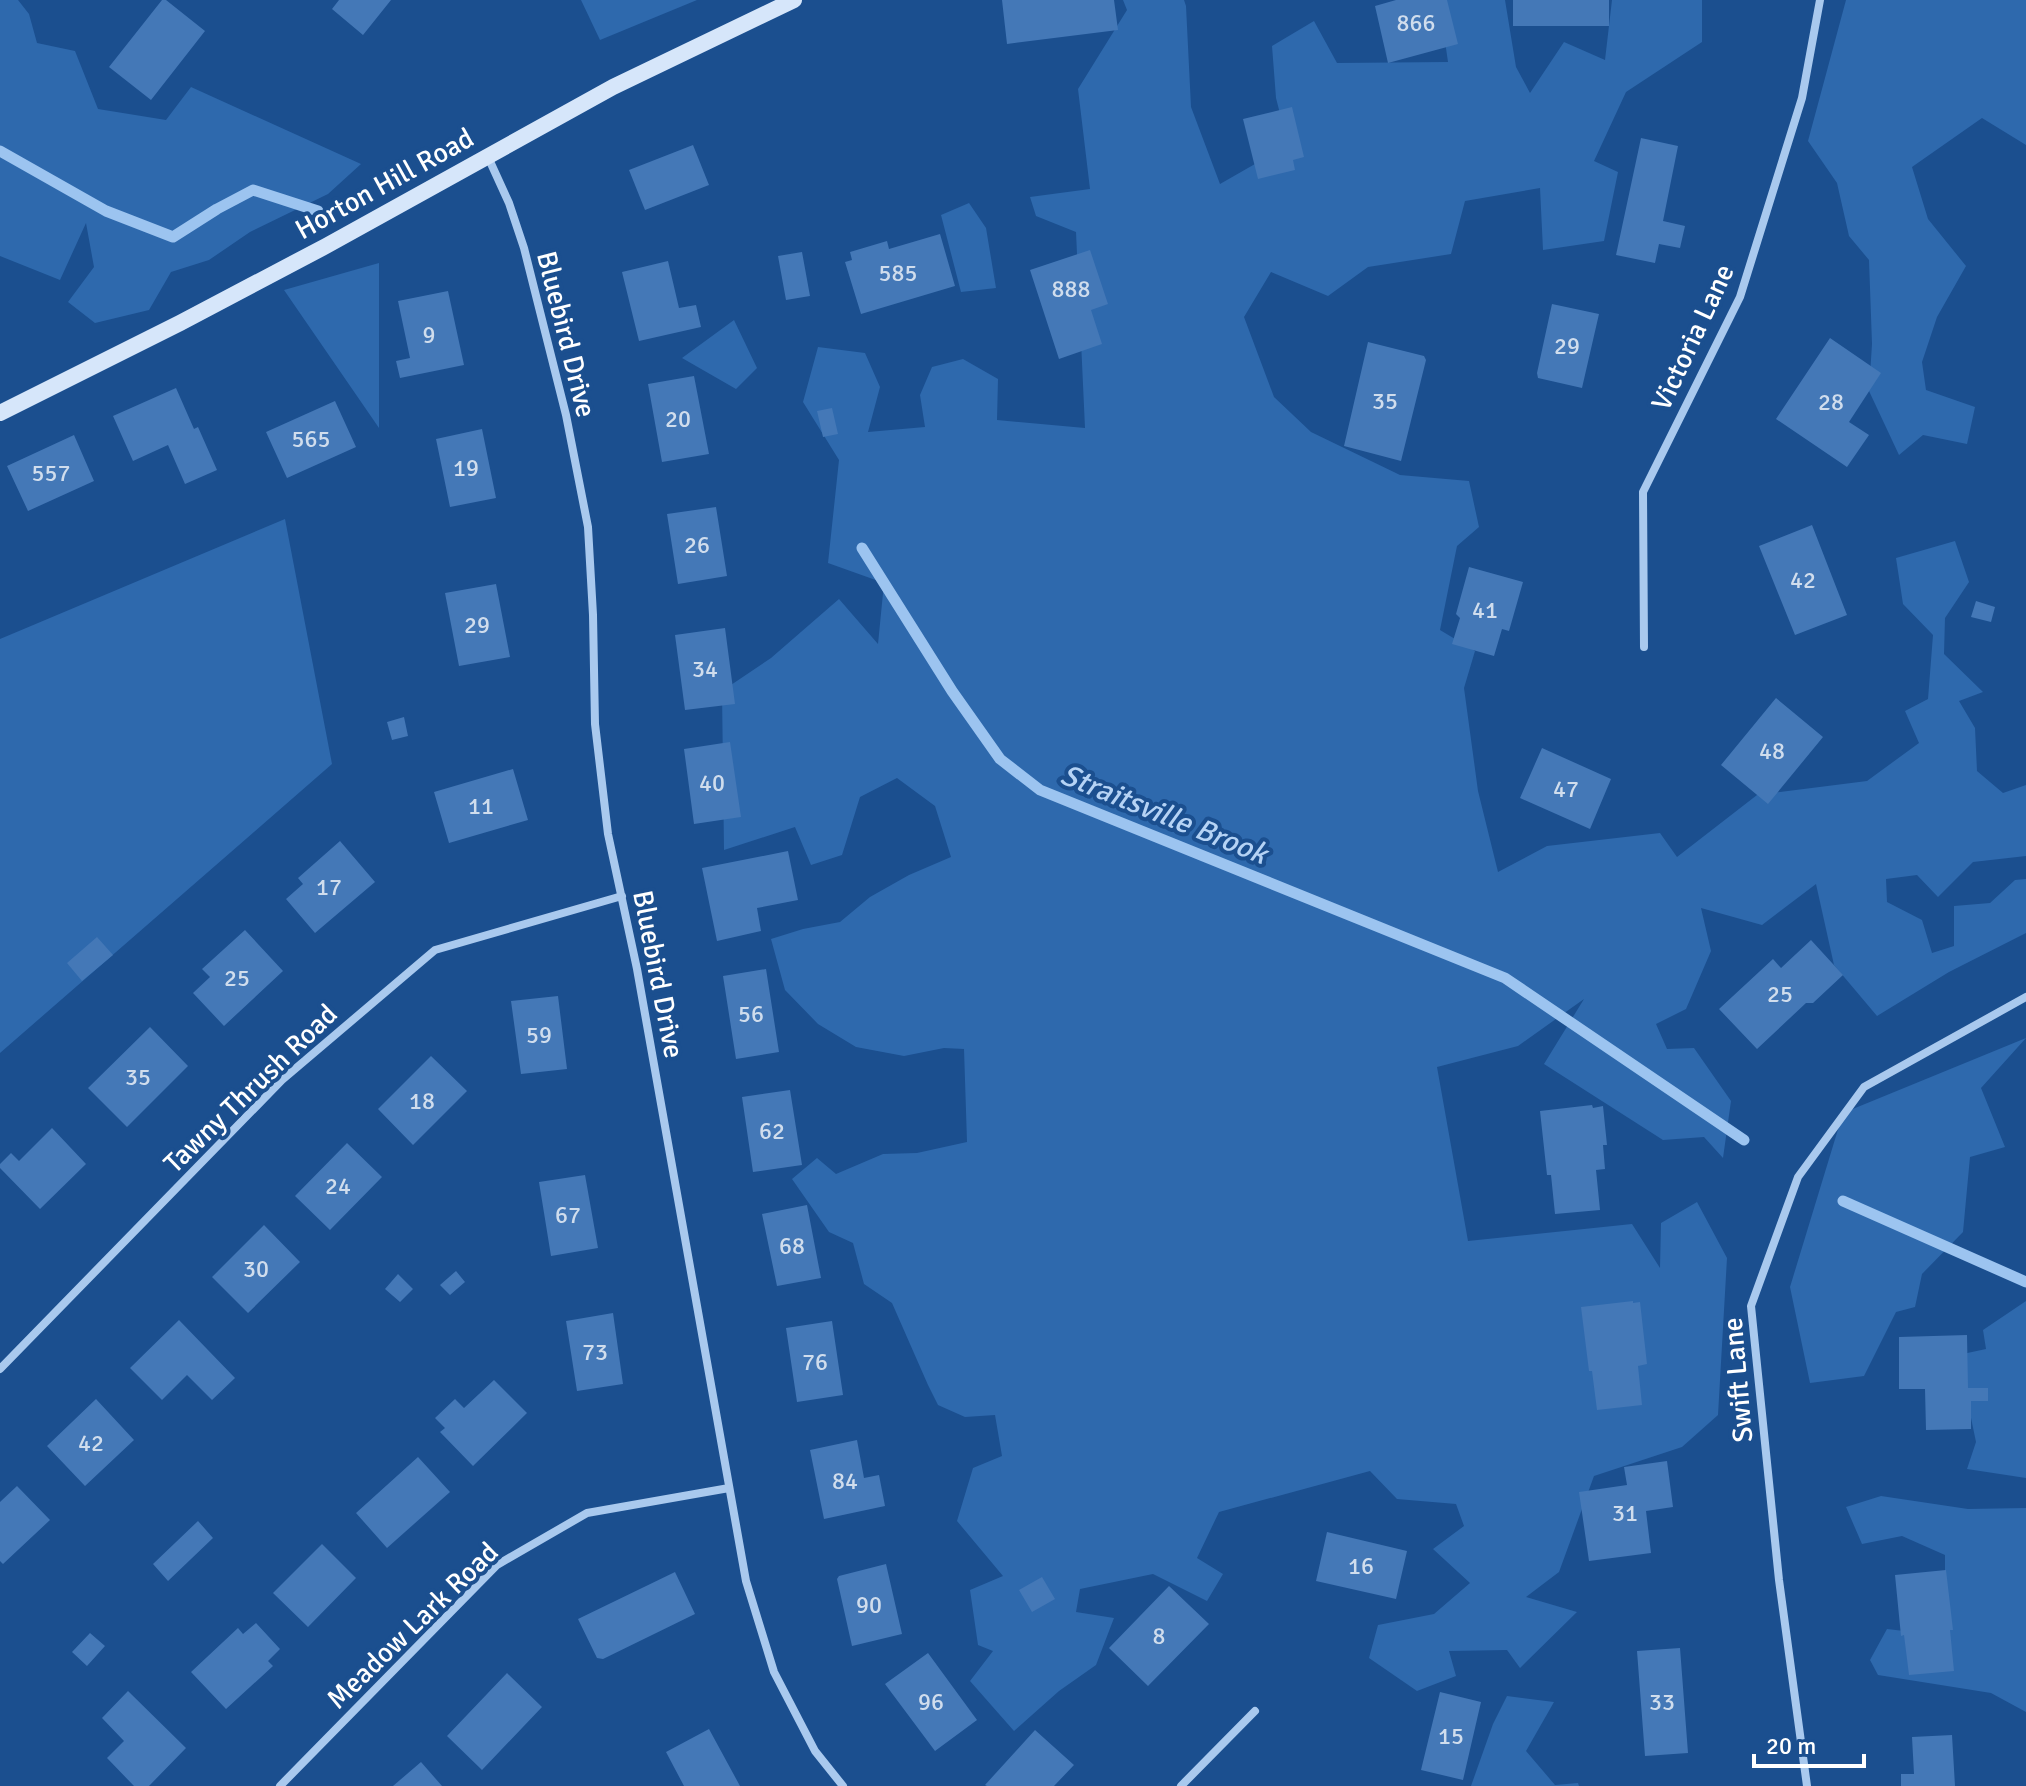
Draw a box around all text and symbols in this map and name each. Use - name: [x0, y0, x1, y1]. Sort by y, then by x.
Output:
- house number: 866: [1397, 8, 1435, 38]
- street label: Horton Hill Road: [289, 121, 480, 247]
- street label: Bluebird Drive: [529, 248, 603, 421]
- house number: 585: [879, 258, 917, 288]
- street label: Victoria Lane: [1644, 259, 1742, 416]
- house number: 888: [1052, 274, 1090, 304]
- house number: 9: [423, 320, 435, 350]
- house number: 29: [1554, 331, 1580, 361]
- house number: 35: [1372, 386, 1398, 416]
- house number: 28: [1818, 387, 1844, 417]
- house number: 20: [665, 404, 691, 434]
- house number: 565: [292, 424, 330, 454]
- house number: 19: [453, 453, 479, 483]
- house number: 557: [32, 458, 70, 488]
- house number: 26: [684, 530, 710, 560]
- house number: 42: [1790, 565, 1816, 595]
- house number: 41: [1472, 595, 1498, 625]
- house number: 29: [464, 610, 490, 640]
- house number: 34: [692, 654, 718, 684]
- house number: 48: [1759, 736, 1785, 766]
- water label: Straitsville Brook: [1055, 756, 1275, 874]
- house number: 40: [699, 768, 725, 798]
- house number: 47: [1553, 774, 1579, 804]
- house number: 11: [468, 791, 494, 821]
- house number: 17: [316, 872, 342, 902]
- street label: Bluebird Drive: [625, 887, 691, 1061]
- house number: 25: [224, 963, 250, 993]
- house number: 25: [1767, 979, 1793, 1009]
- street label: Tawny Thrush Road: [157, 997, 345, 1180]
- house number: 56: [738, 999, 764, 1029]
- house number: 59: [526, 1020, 552, 1050]
- house number: 35: [125, 1062, 151, 1092]
- house number: 18: [409, 1086, 435, 1116]
- house number: 62: [759, 1116, 785, 1146]
- house number: 24: [325, 1171, 351, 1201]
- house number: 67: [555, 1200, 581, 1230]
- house number: 68: [779, 1231, 805, 1261]
- house number: 30: [243, 1254, 269, 1284]
- street label: Swift Lane: [1716, 1316, 1760, 1444]
- house number: 73: [582, 1337, 608, 1367]
- house number: 76: [802, 1347, 828, 1377]
- house number: 42: [78, 1428, 104, 1458]
- house number: 84: [832, 1466, 858, 1496]
- house number: 31: [1612, 1498, 1638, 1528]
- street label: Meadow Lark Road: [320, 1535, 506, 1716]
- house number: 16: [1348, 1551, 1374, 1581]
- house number: 90: [856, 1590, 882, 1620]
- house number: 8: [1153, 1621, 1165, 1651]
- house number: 96: [918, 1687, 944, 1717]
- house number: 33: [1649, 1687, 1675, 1717]
- scale bar: [1754, 1718, 1864, 1768]
- house number: 15: [1438, 1721, 1464, 1751]
- text: 20 m: [1766, 1731, 1816, 1761]

